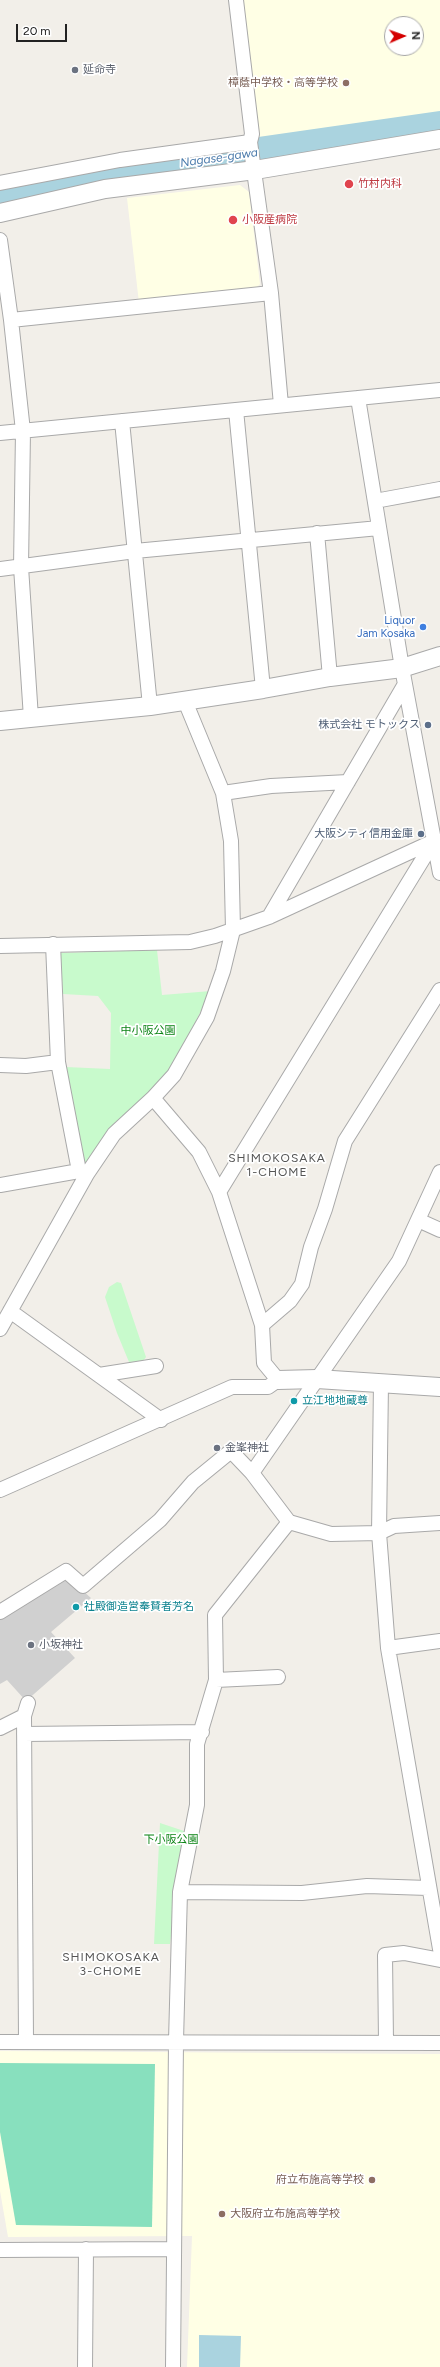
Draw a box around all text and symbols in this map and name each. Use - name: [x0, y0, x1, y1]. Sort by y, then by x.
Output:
- scale bar: [18, 16, 69, 42]
- north arrow: [384, 16, 424, 56]
- text: 20 m: [23, 24, 51, 38]
- text: N: [409, 31, 422, 40]
- place label: 延命寺: [83, 63, 116, 77]
- marker: 延命寺: [70, 65, 80, 75]
- place label: 樟蔭中学校・高等学校: [228, 76, 338, 90]
- marker: 樟蔭中学校・高等学校: [341, 78, 351, 88]
- water label: Nagase-gawa: [179, 145, 259, 171]
- place label: 竹村内科: [358, 177, 402, 191]
- marker: 竹村内科: [343, 178, 355, 190]
- place label: 小阪産病院: [242, 213, 297, 227]
- marker: 小阪産病院: [227, 214, 239, 226]
- place label: Liquor Jam Kosaka: [357, 614, 415, 640]
- marker: Liquor Jam Kosaka: [418, 622, 428, 632]
- place label: 株式会社 モトックス: [318, 718, 420, 732]
- marker: 株式会社 モトックス: [423, 720, 433, 730]
- place label: 大阪シティ信用金庫: [314, 827, 413, 841]
- marker: 大阪シティ信用金庫: [416, 829, 426, 839]
- park label: 中小阪公園: [121, 1024, 175, 1038]
- district label: SHIMOKOSAKA 1-CHOME: [228, 1151, 326, 1179]
- place label: 立江地地蔵尊: [302, 1394, 368, 1408]
- marker: 立江地地蔵尊: [289, 1396, 299, 1406]
- place label: 金峯神社: [225, 1441, 269, 1455]
- marker: 金峯神社: [212, 1443, 222, 1453]
- place label: 社殿御造営奉賛者芳名: [84, 1600, 194, 1614]
- marker: 社殿御造営奉賛者芳名: [71, 1602, 81, 1612]
- place label: 小坂神社: [39, 1638, 83, 1652]
- marker: 小坂神社: [26, 1640, 36, 1650]
- park label: 下小阪公園: [144, 1833, 198, 1847]
- district label: SHIMOKOSAKA 3-CHOME: [62, 1950, 160, 1978]
- place label: 府立布施高等学校: [276, 2173, 364, 2187]
- marker: 府立布施高等学校: [367, 2175, 377, 2185]
- place label: 大阪府立布施高等学校: [230, 2207, 340, 2221]
- marker: 大阪府立布施高等学校: [217, 2209, 227, 2219]

